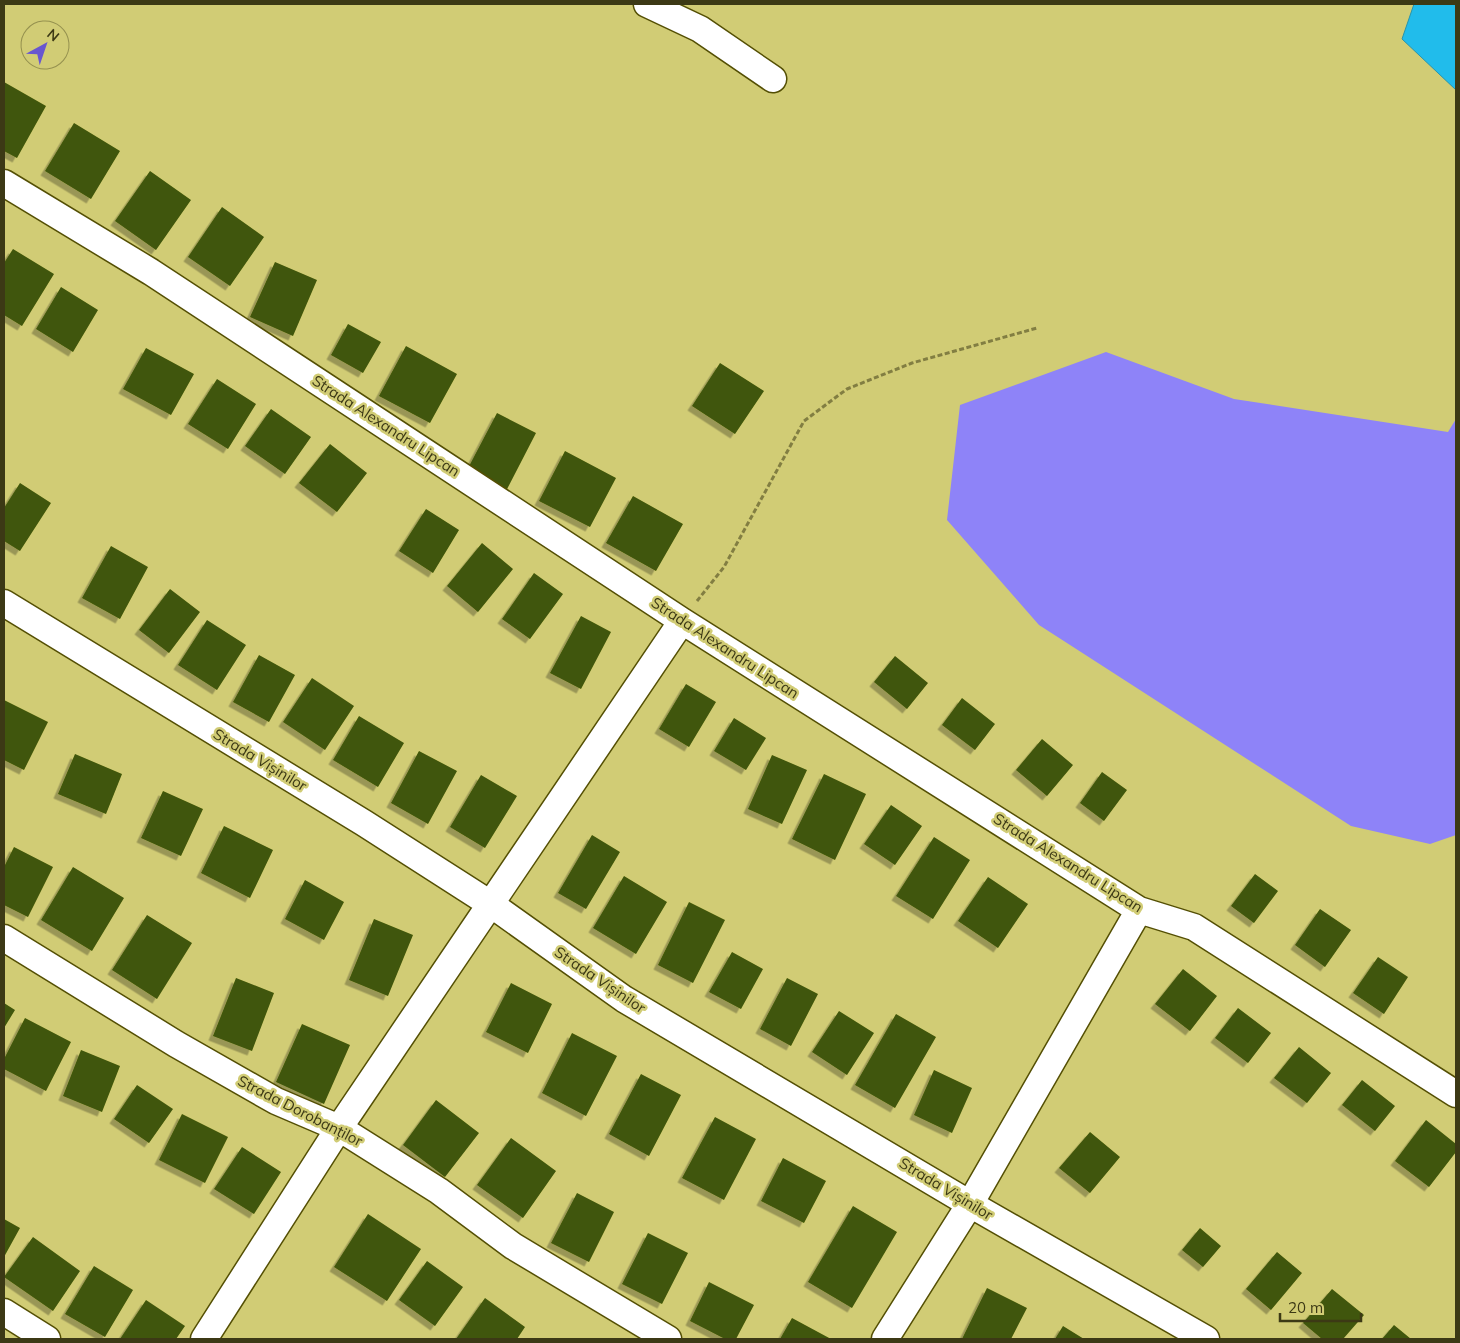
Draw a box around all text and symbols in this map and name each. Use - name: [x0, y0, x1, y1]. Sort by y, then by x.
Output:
- north arrow: [20, 20, 70, 70]
- text: N: [44, 25, 63, 45]
- street label: Strada Alexandru Lipcan: [309, 371, 464, 480]
- street label: Strada Alexandru Lipcan: [648, 593, 803, 702]
- street label: Strada Vișinilor: [210, 724, 311, 795]
- street label: Strada Alexandru Lipcan: [990, 809, 1146, 916]
- street label: Strada Vișinilor: [551, 942, 650, 1017]
- street label: Strada Dorobanților: [235, 1071, 366, 1151]
- street label: Strada Vișinilor: [896, 1153, 997, 1224]
- scale bar: [1280, 1290, 1361, 1322]
- text: 20 m: [1288, 1298, 1323, 1317]

